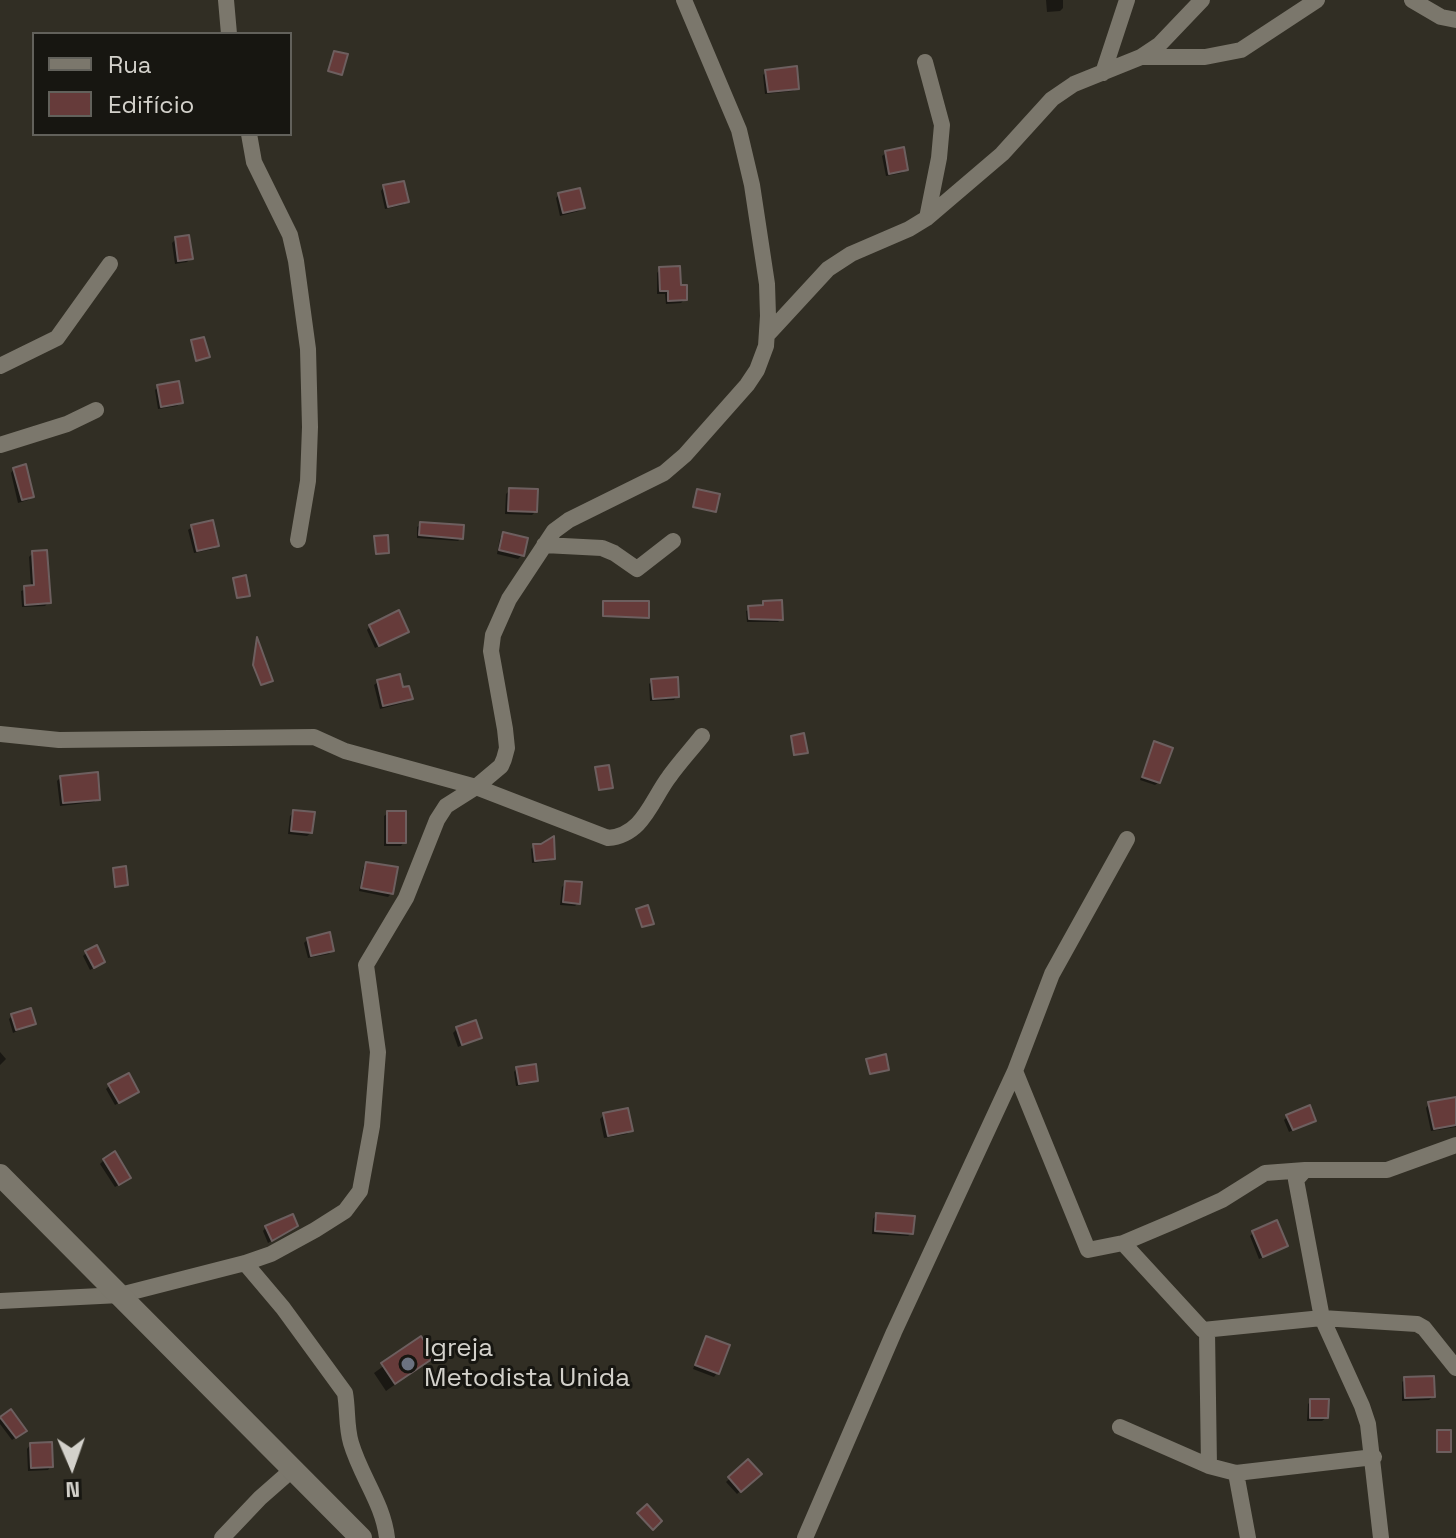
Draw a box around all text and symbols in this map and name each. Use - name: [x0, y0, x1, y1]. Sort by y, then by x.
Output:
- legend: [32, 32, 292, 136]
- text: Rua: [108, 49, 152, 80]
- text: Edifício: [108, 89, 194, 120]
- place label: Igreja Metodista Unida: [424, 1333, 630, 1394]
- marker: Igreja Metodista Unida: [399, 1355, 417, 1373]
- north arrow: [32, 1426, 112, 1506]
- text: N: [65, 1476, 81, 1504]

